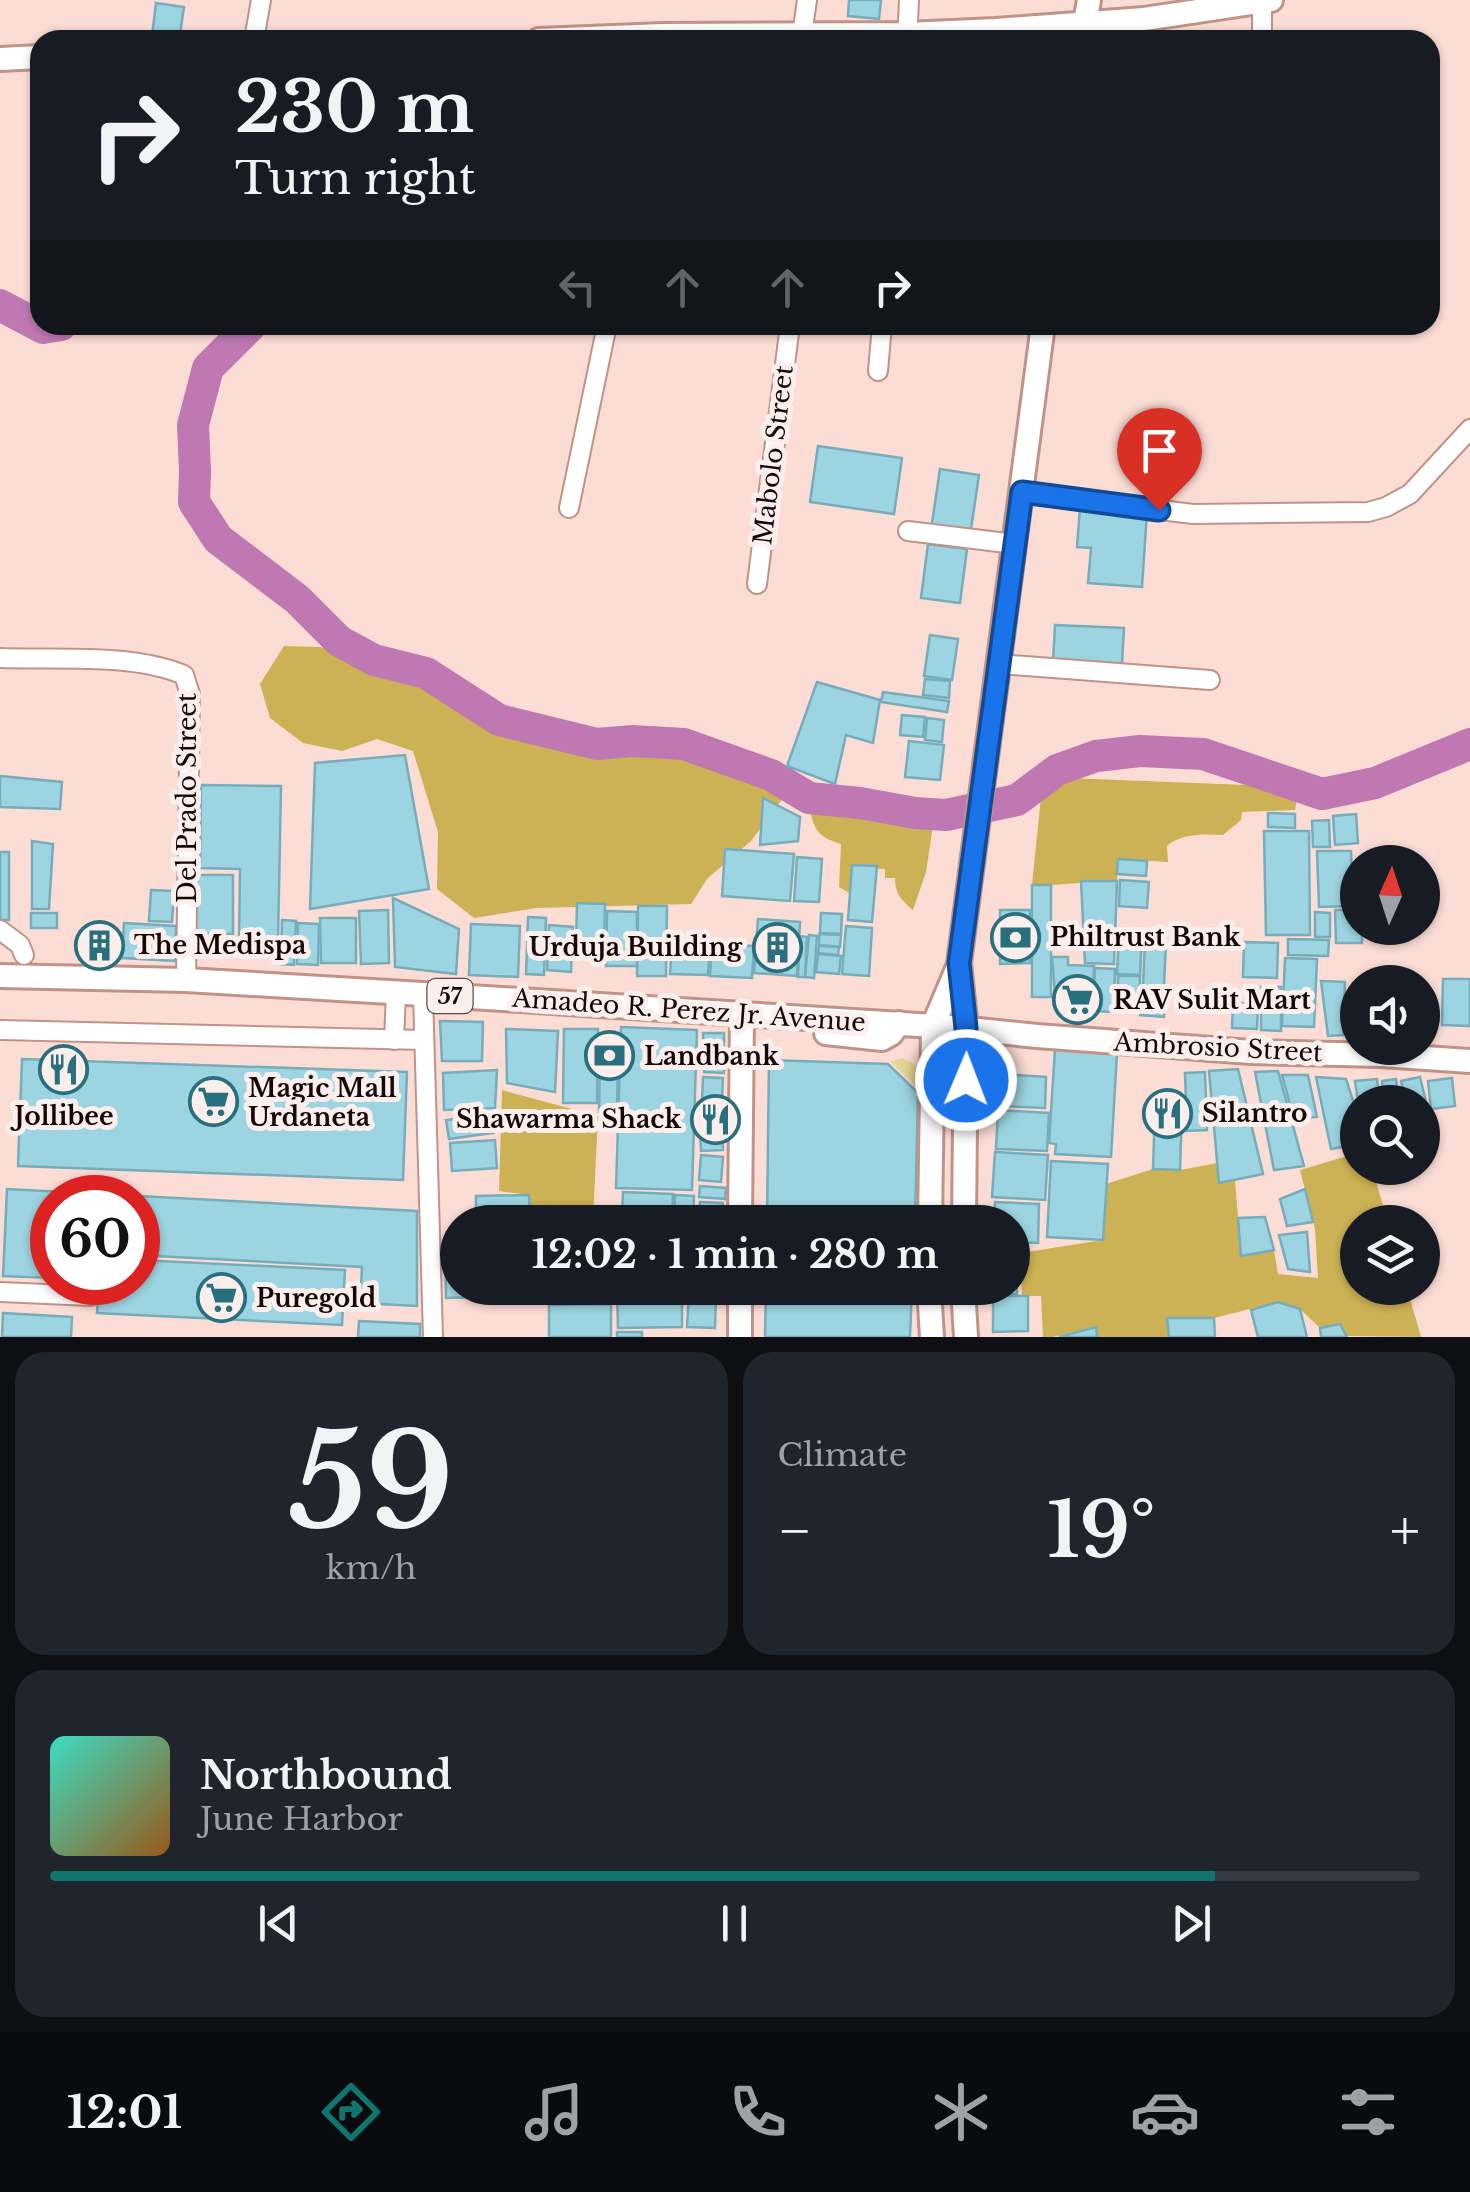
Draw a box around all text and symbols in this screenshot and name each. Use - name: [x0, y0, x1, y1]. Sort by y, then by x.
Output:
- text: 230 m: [235, 64, 474, 151]
- icon: right: [70, 70, 200, 200]
- text: Turn right: [235, 150, 476, 206]
- icon: left: [550, 260, 605, 315]
- icon: ahead: [655, 260, 710, 315]
- icon: ahead: [760, 260, 815, 315]
- icon: right: [865, 260, 920, 315]
- street label: Mabolo Street: [747, 363, 800, 547]
- pin: [1117, 408, 1202, 511]
- icon: arrive: [1132, 423, 1187, 478]
- street label: Del Prado Street: [172, 692, 203, 903]
- north arrow: [1340, 845, 1440, 945]
- map controls: [1340, 845, 1440, 1305]
- bank icon: Philtrust Bank: [989, 911, 1041, 963]
- building icon: The Medispa: [73, 919, 125, 971]
- building icon: Urduja Building: [751, 921, 803, 973]
- place label: Philtrust Bank: [1050, 922, 1241, 953]
- place label: The Medispa: [134, 930, 307, 961]
- place label: Urduja Building: [529, 932, 743, 963]
- button: sound: [1340, 965, 1440, 1065]
- supermarket icon: RAV Sulit Mart: [1052, 974, 1104, 1026]
- road number: 57: [428, 979, 472, 1013]
- street label: Amadeo R. Perez Jr. Avenue: [510, 983, 867, 1038]
- place label: RAV Sulit Mart: [1113, 985, 1311, 1016]
- street label: Ambrosio Street: [1112, 1026, 1324, 1068]
- position arrow: [914, 1028, 1018, 1132]
- bank icon: Landbank: [583, 1030, 635, 1082]
- place label: Landbank: [644, 1041, 779, 1072]
- restaurant icon: Jollibee: [38, 1044, 90, 1096]
- place label: Magic Mall Urdaneta: [248, 1073, 397, 1133]
- supermarket icon: Magic Mall Urdaneta: [187, 1076, 239, 1128]
- button: search: [1340, 1085, 1440, 1185]
- restaurant icon: Silantro: [1141, 1087, 1193, 1139]
- restaurant icon: Shawarma Shack: [690, 1093, 742, 1145]
- place label: Silantro: [1202, 1098, 1307, 1129]
- place label: Jollibee: [9, 1101, 114, 1132]
- place label: Shawarma Shack: [456, 1104, 681, 1135]
- speed limit sign: 60: [30, 1175, 160, 1305]
- button: layers: [1340, 1205, 1440, 1305]
- text: 12:02 · 1 min · 280 m: [531, 1231, 939, 1278]
- supermarket icon: Puregold: [195, 1272, 247, 1324]
- place label: Puregold: [256, 1283, 376, 1314]
- text: 59: [289, 1402, 454, 1563]
- text: Climate: [778, 1435, 907, 1475]
- text: 19°: [1047, 1484, 1155, 1577]
- text: −: [778, 1497, 812, 1565]
- text: +: [1390, 1497, 1420, 1565]
- text: km/h: [326, 1548, 417, 1588]
- text: Northbound: [200, 1752, 452, 1799]
- text: June Harbor: [200, 1799, 403, 1839]
- icon: previous: [251, 1896, 306, 1951]
- icon: pause: [707, 1896, 762, 1951]
- icon: next: [1164, 1896, 1219, 1951]
- icon: directions: [316, 2077, 386, 2147]
- icon: music: [519, 2077, 589, 2147]
- icon: phone: [723, 2077, 793, 2147]
- icon: climate: [926, 2077, 996, 2147]
- icon: car: [1130, 2077, 1200, 2147]
- icon: filters: [1333, 2077, 1403, 2147]
- text: 12:01: [67, 2084, 182, 2140]

